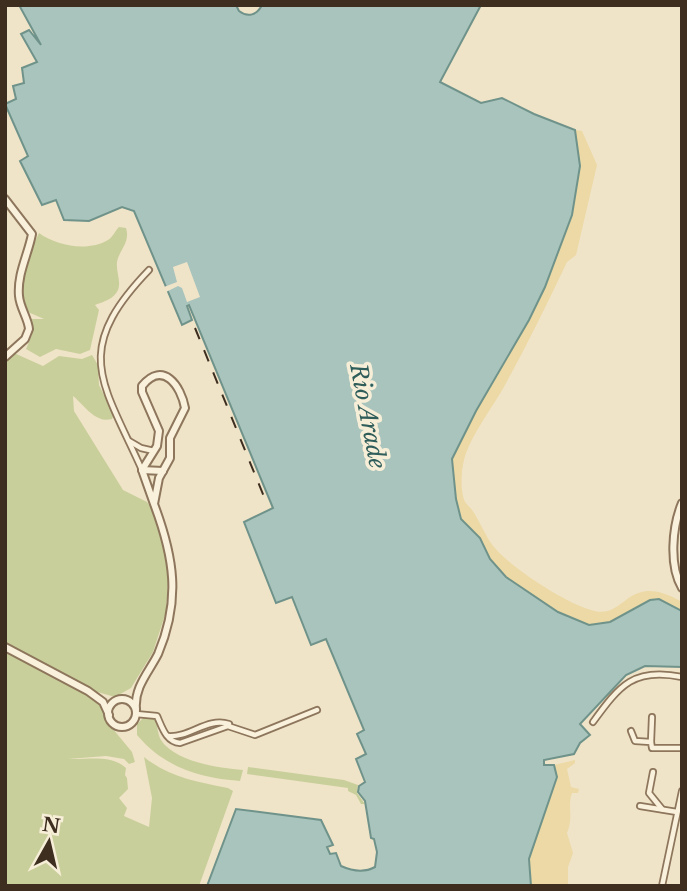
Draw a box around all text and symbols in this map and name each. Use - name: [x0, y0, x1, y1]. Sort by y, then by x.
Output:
- water label: Rio Arade: [344, 360, 392, 471]
- north arrow: [14, 807, 84, 877]
- text: N: [41, 813, 62, 838]

